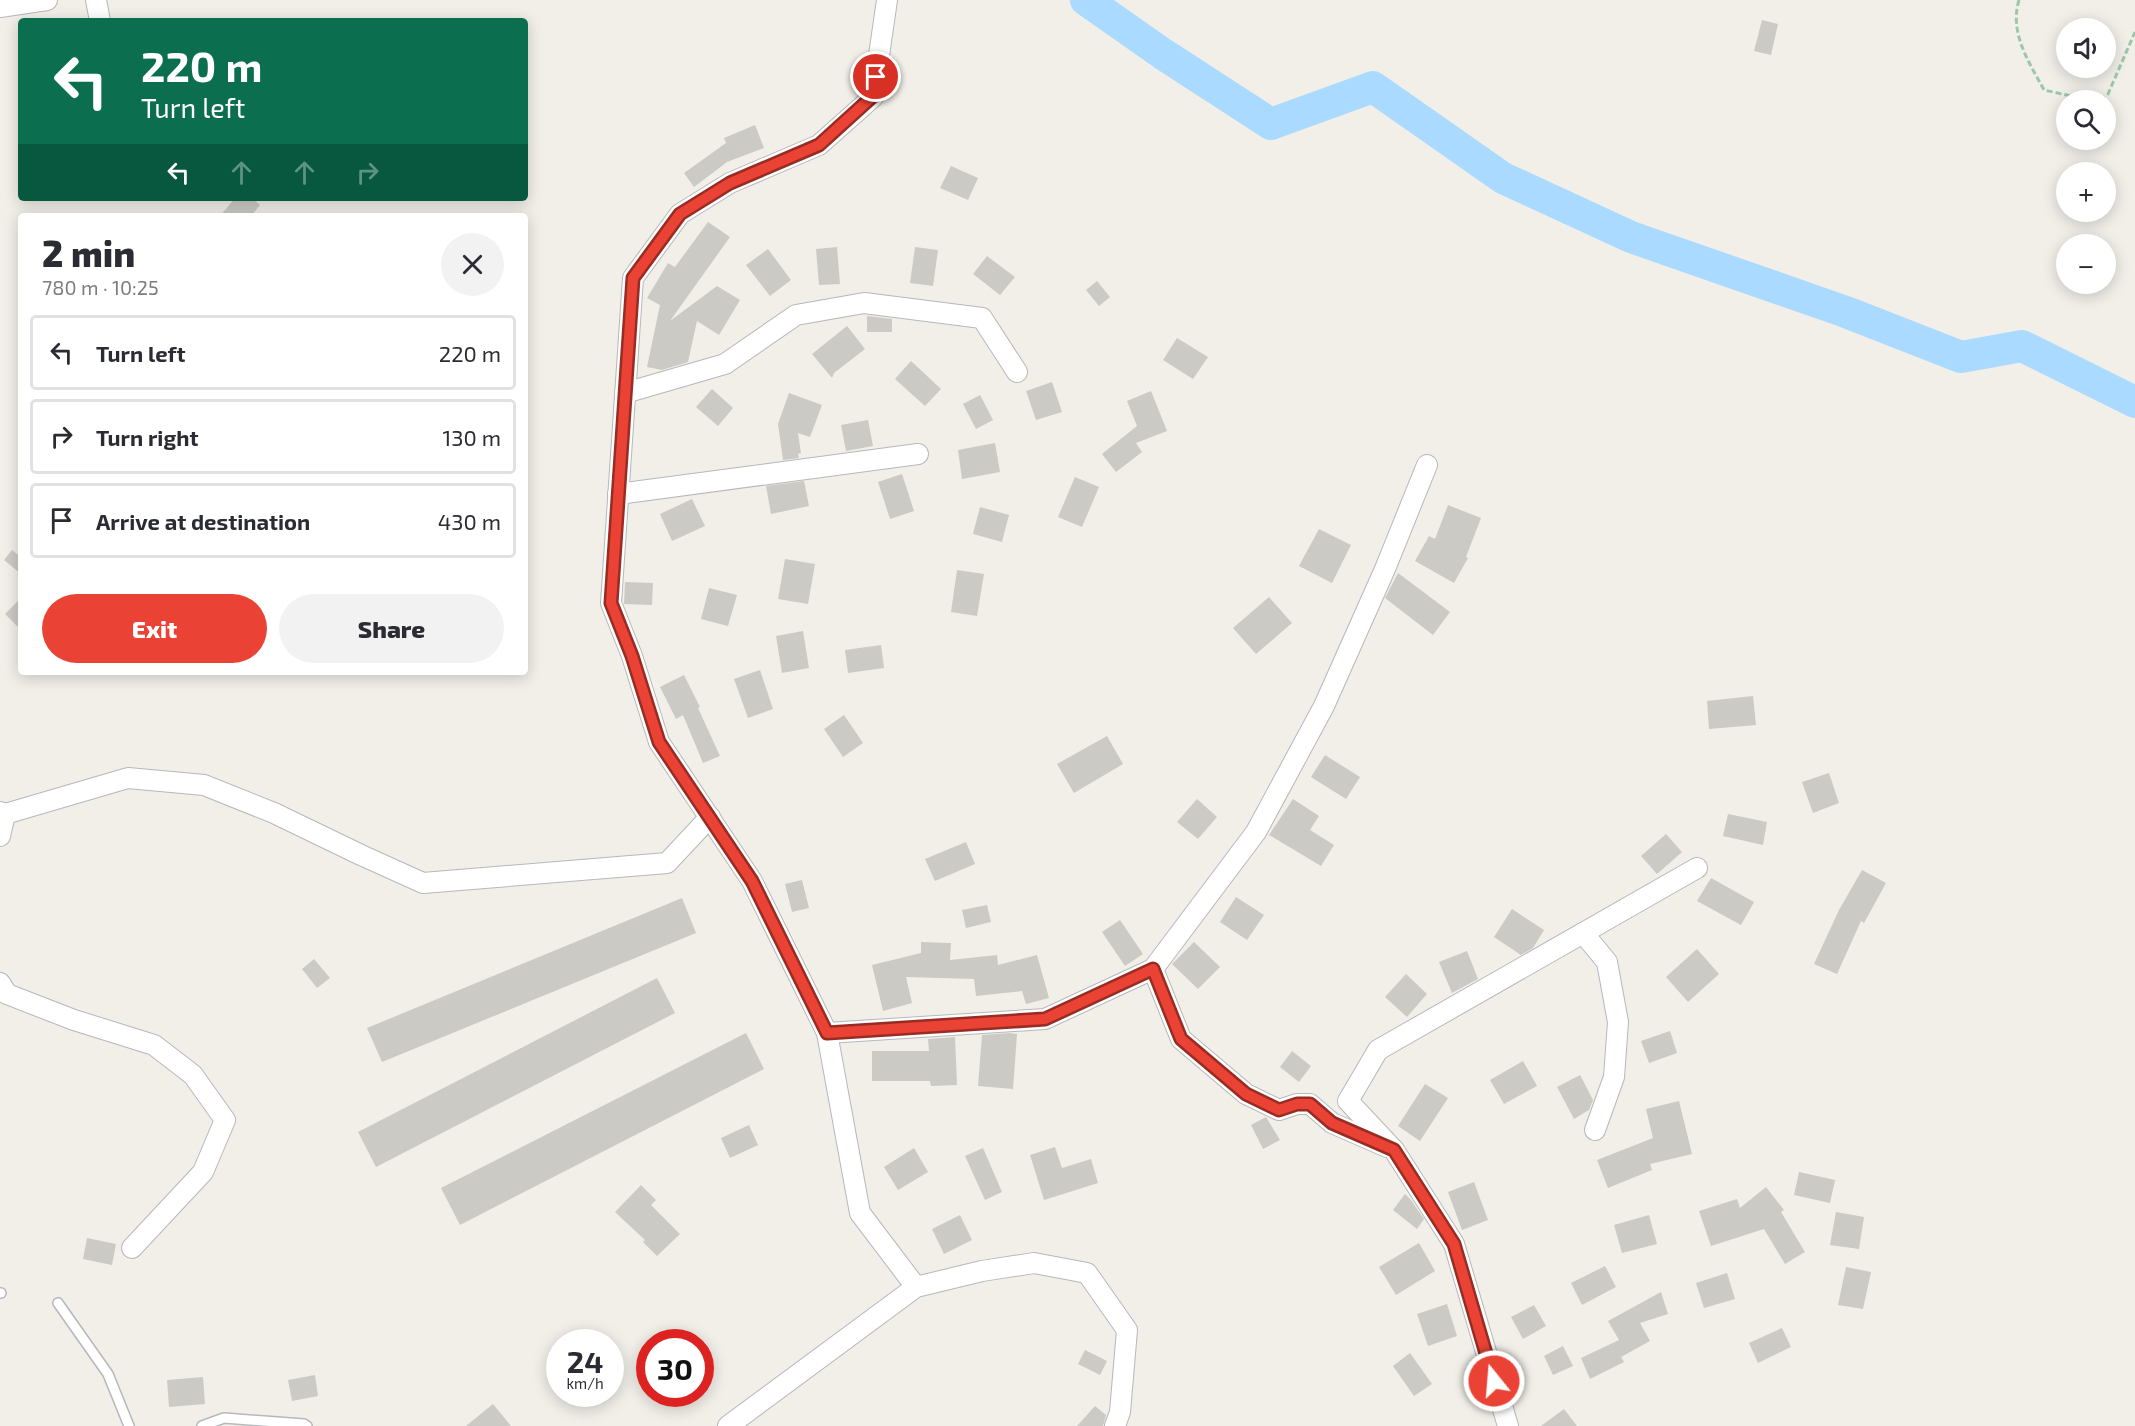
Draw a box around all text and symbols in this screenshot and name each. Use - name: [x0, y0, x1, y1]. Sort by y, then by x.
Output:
- map controls: [2056, 18, 2116, 294]
- button: sound: [2056, 18, 2116, 78]
- text: 220 m: [141, 40, 262, 90]
- icon: left: [42, 42, 120, 120]
- pin: [850, 51, 901, 102]
- icon: arrive: [859, 60, 892, 93]
- button: search: [2056, 90, 2116, 150]
- text: Turn left: [141, 91, 245, 123]
- icon: left: [162, 156, 195, 189]
- icon: ahead: [225, 156, 258, 189]
- icon: ahead: [288, 156, 321, 189]
- icon: right: [351, 156, 384, 189]
- button: +: [2056, 162, 2116, 222]
- text: 2 min: [42, 231, 135, 274]
- button: close: [441, 233, 504, 296]
- button: −: [2056, 234, 2116, 294]
- text: 780 m · 10:25: [42, 275, 159, 299]
- icon: left: [45, 336, 78, 369]
- text: Turn left: [96, 340, 185, 366]
- text: 220 m: [439, 340, 501, 366]
- icon: right: [45, 420, 78, 453]
- text: Turn right: [96, 424, 198, 450]
- text: 130 m: [443, 424, 501, 450]
- icon: arrive: [45, 504, 78, 537]
- text: Arrive at destination: [96, 508, 310, 534]
- text: 430 m: [438, 508, 501, 534]
- button: Exit: [42, 594, 267, 663]
- button: Share: [279, 594, 504, 663]
- speed limit sign: 30: [636, 1329, 714, 1407]
- text: 24: [567, 1343, 603, 1379]
- position arrow: [1462, 1349, 1526, 1413]
- text: km/h: [566, 1374, 604, 1392]

